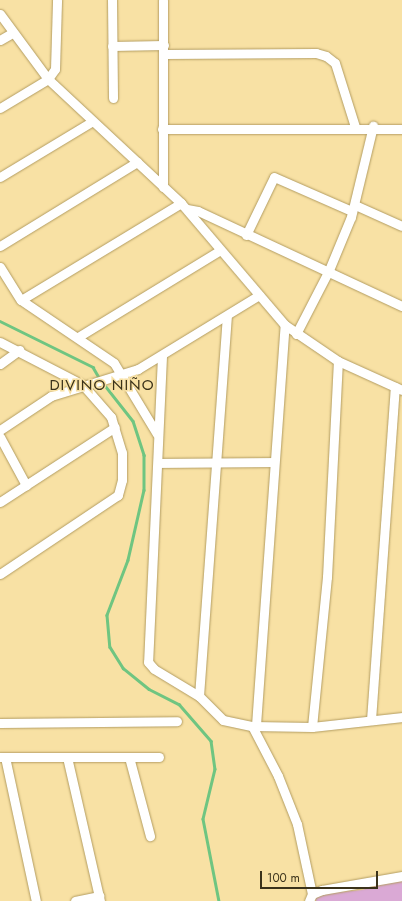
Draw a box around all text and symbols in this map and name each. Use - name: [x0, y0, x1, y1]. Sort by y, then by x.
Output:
- district label: DIVINO NIÑO: [49, 377, 155, 395]
- scale bar: [262, 863, 380, 889]
- text: 100 m: [267, 869, 300, 887]

